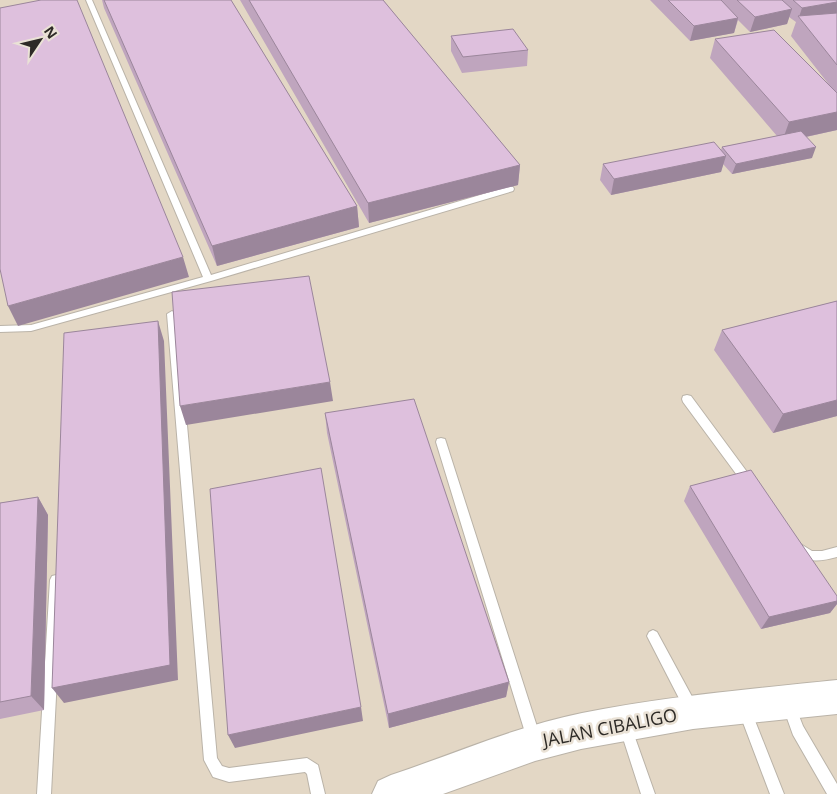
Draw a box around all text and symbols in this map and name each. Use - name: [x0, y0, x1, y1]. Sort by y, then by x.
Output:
- north arrow: [15, 15, 65, 65]
- text: N: [40, 22, 62, 42]
- street label: JALAN CIBALIGO: [539, 702, 679, 752]

